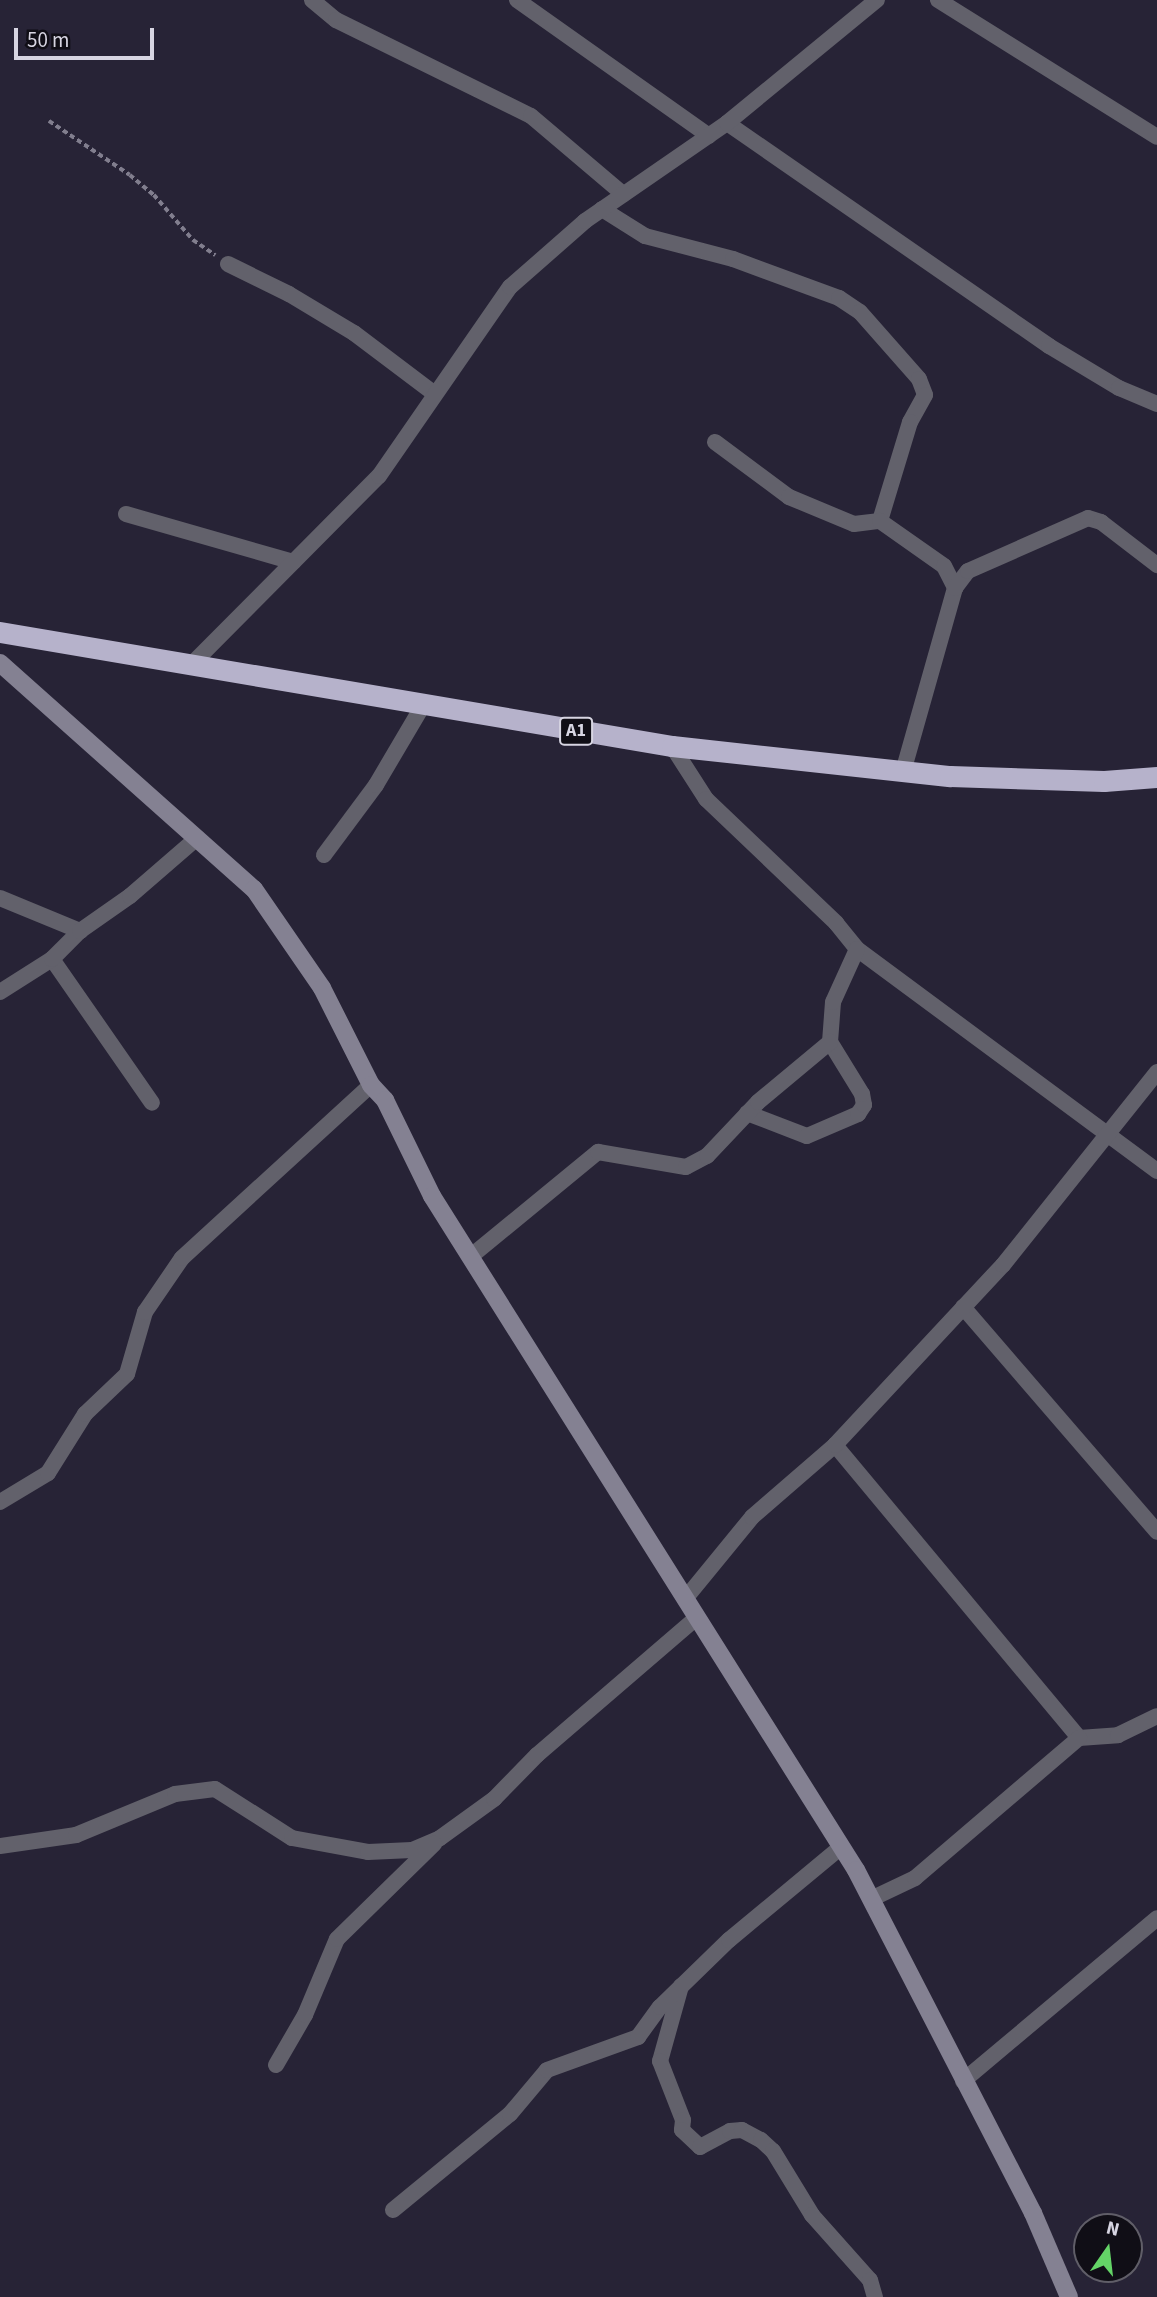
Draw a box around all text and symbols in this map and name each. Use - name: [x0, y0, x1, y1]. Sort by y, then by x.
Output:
- scale bar: [18, 14, 158, 58]
- text: 50 m: [27, 25, 69, 55]
- road number: A1: [558, 716, 594, 746]
- north arrow: [1073, 2213, 1143, 2283]
- text: N: [1103, 2214, 1122, 2244]

